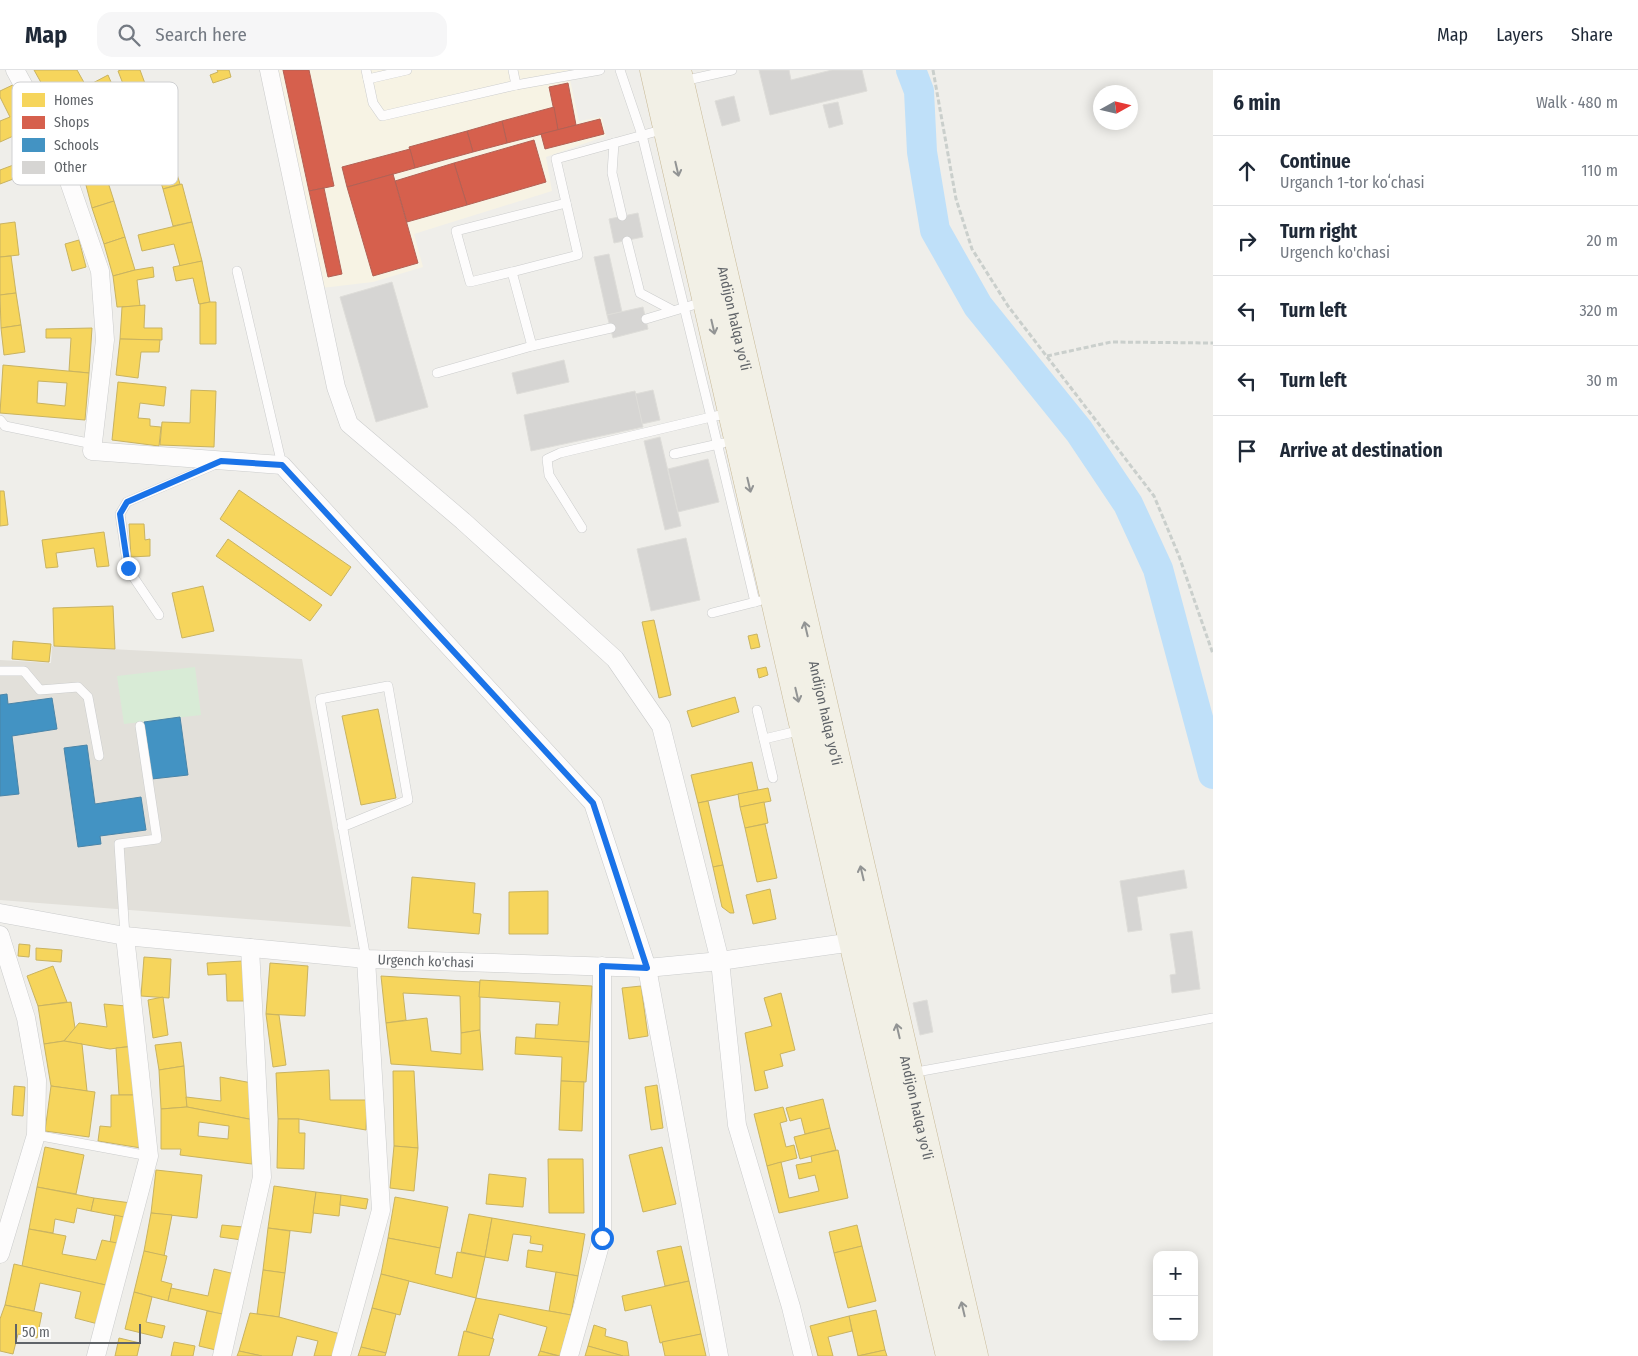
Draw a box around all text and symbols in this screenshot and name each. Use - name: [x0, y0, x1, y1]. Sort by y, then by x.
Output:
- search box: [97, 12, 447, 57]
- text: Map: [25, 21, 67, 49]
- icon: search: [115, 21, 143, 49]
- text: Search here: [155, 23, 247, 46]
- text: Map: [1437, 24, 1468, 46]
- text: Layers: [1496, 24, 1543, 46]
- text: Share: [1571, 24, 1613, 46]
- legend: [12, 82, 178, 185]
- north arrow: [1093, 85, 1138, 130]
- text: 6 min: [1233, 90, 1281, 116]
- text: Homes: [54, 92, 94, 109]
- text: Walk · 480 m: [1536, 93, 1618, 112]
- text: Shops: [54, 114, 89, 131]
- text: Schools: [54, 137, 99, 154]
- text: Continue: [1280, 150, 1351, 173]
- icon: ahead: [1233, 157, 1261, 185]
- text: Other: [54, 159, 87, 176]
- one-way arrow: [672, 160, 682, 176]
- text: 110 m: [1581, 161, 1618, 180]
- text: Urganch 1-tor koʻchasi: [1280, 173, 1425, 192]
- text: Turn right: [1280, 220, 1357, 243]
- icon: right: [1233, 227, 1261, 255]
- text: 20 m: [1587, 231, 1618, 250]
- text: Urgench ko'chasi: [1280, 243, 1390, 262]
- street label: Andijon halqa yo‘li: [714, 265, 755, 372]
- icon: left: [1233, 297, 1261, 325]
- text: Turn left: [1280, 299, 1347, 322]
- text: 320 m: [1579, 301, 1618, 320]
- one-way arrow: [709, 319, 718, 335]
- icon: left: [1233, 367, 1261, 395]
- text: Turn left: [1280, 369, 1347, 392]
- text: 30 m: [1586, 371, 1618, 390]
- icon: arrive: [1233, 437, 1261, 465]
- text: Arrive at destination: [1280, 439, 1443, 462]
- one-way arrow: [745, 477, 754, 493]
- route end: [117, 557, 140, 580]
- one-way arrow: [801, 621, 810, 637]
- street label: Andijon halqa yo‘li: [805, 659, 846, 767]
- one-way arrow: [793, 687, 802, 703]
- one-way arrow: [857, 865, 866, 881]
- street label: Urgench ko'chasi: [377, 951, 474, 971]
- one-way arrow: [893, 1023, 903, 1039]
- street label: Andijon halqa yo‘li: [896, 1054, 937, 1161]
- route start: [591, 1227, 614, 1250]
- map controls: [1153, 1251, 1198, 1341]
- button: +: [1153, 1251, 1198, 1296]
- button: −: [1153, 1296, 1198, 1341]
- one-way arrow: [958, 1301, 967, 1317]
- scale bar: [15, 1321, 141, 1344]
- text: 50 m: [22, 1324, 50, 1341]

